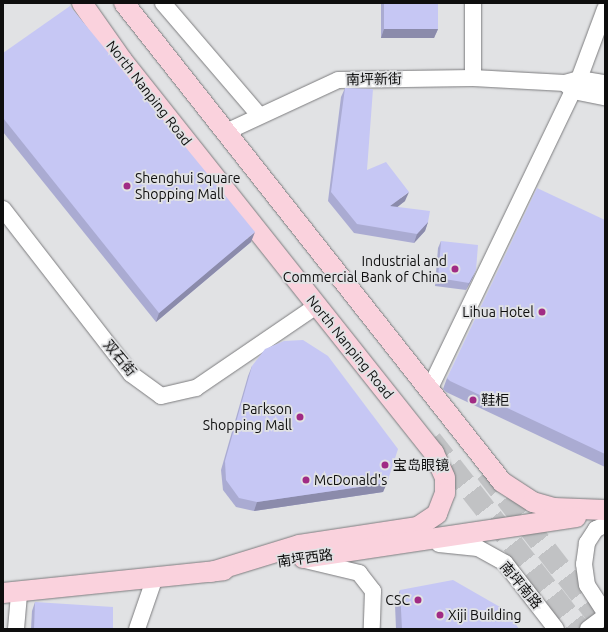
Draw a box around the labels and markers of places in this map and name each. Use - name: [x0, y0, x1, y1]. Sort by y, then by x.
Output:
- place label: Shenghui Square Shopping Mall: [135, 170, 240, 202]
- marker: Shenghui Square Shopping Mall: [122, 181, 132, 191]
- place label: Industrial and Commercial Bank of China: [283, 253, 447, 286]
- marker: Industrial and Commercial Bank of China: [450, 264, 460, 274]
- place label: Lihua Hotel: [462, 304, 534, 320]
- marker: Lihua Hotel: [537, 307, 547, 317]
- place label: 鞋柜: [481, 392, 509, 408]
- marker: 鞋柜: [468, 395, 478, 405]
- place label: Parkson Shopping Mall: [203, 401, 292, 434]
- marker: Parkson Shopping Mall: [295, 412, 305, 422]
- place label: 宝岛眼镜: [393, 457, 449, 473]
- marker: 宝岛眼镜: [380, 460, 390, 470]
- place label: McDonald's: [314, 472, 387, 488]
- marker: McDonald's: [301, 475, 311, 485]
- place label: CSC: [385, 592, 410, 608]
- marker: CSC: [413, 595, 423, 605]
- place label: Xiji Building: [448, 607, 522, 623]
- marker: Xiji Building: [435, 610, 445, 620]

